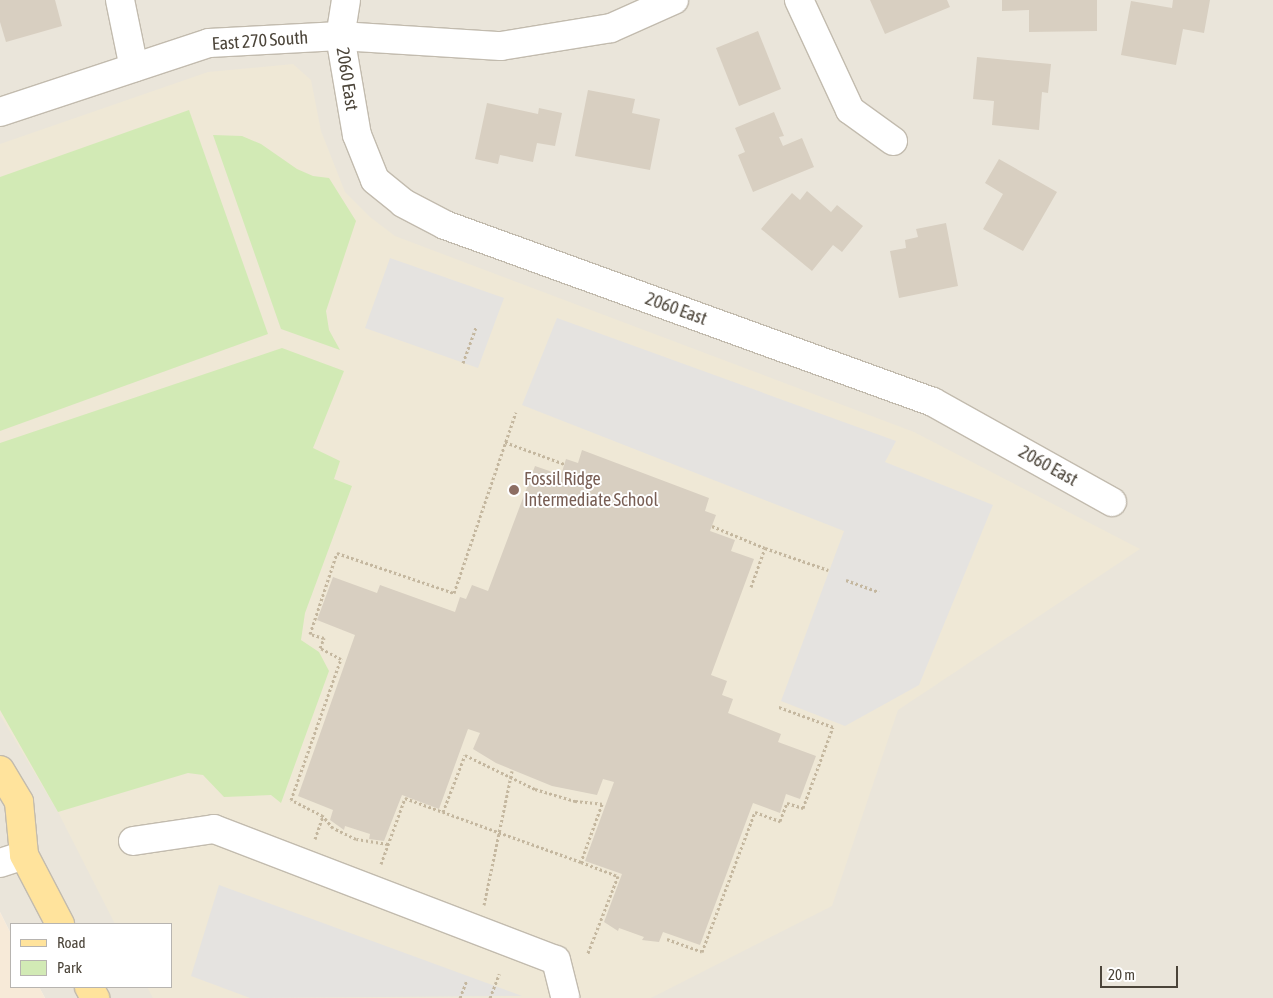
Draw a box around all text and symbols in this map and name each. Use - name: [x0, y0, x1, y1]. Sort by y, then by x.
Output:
- street label: East 270 South: [211, 27, 309, 55]
- street label: 2060 East: [331, 46, 363, 112]
- street label: 2060 East: [642, 288, 710, 330]
- street label: 2060 East: [1015, 441, 1081, 491]
- place label: Fossil Ridge Intermediate School: [524, 469, 658, 512]
- marker: Fossil Ridge Intermediate School: [508, 484, 520, 496]
- legend: [10, 923, 172, 988]
- text: Road: [57, 934, 86, 951]
- scale bar: [1103, 956, 1180, 988]
- text: Park: [57, 959, 82, 976]
- text: 20 m: [1108, 966, 1135, 983]

